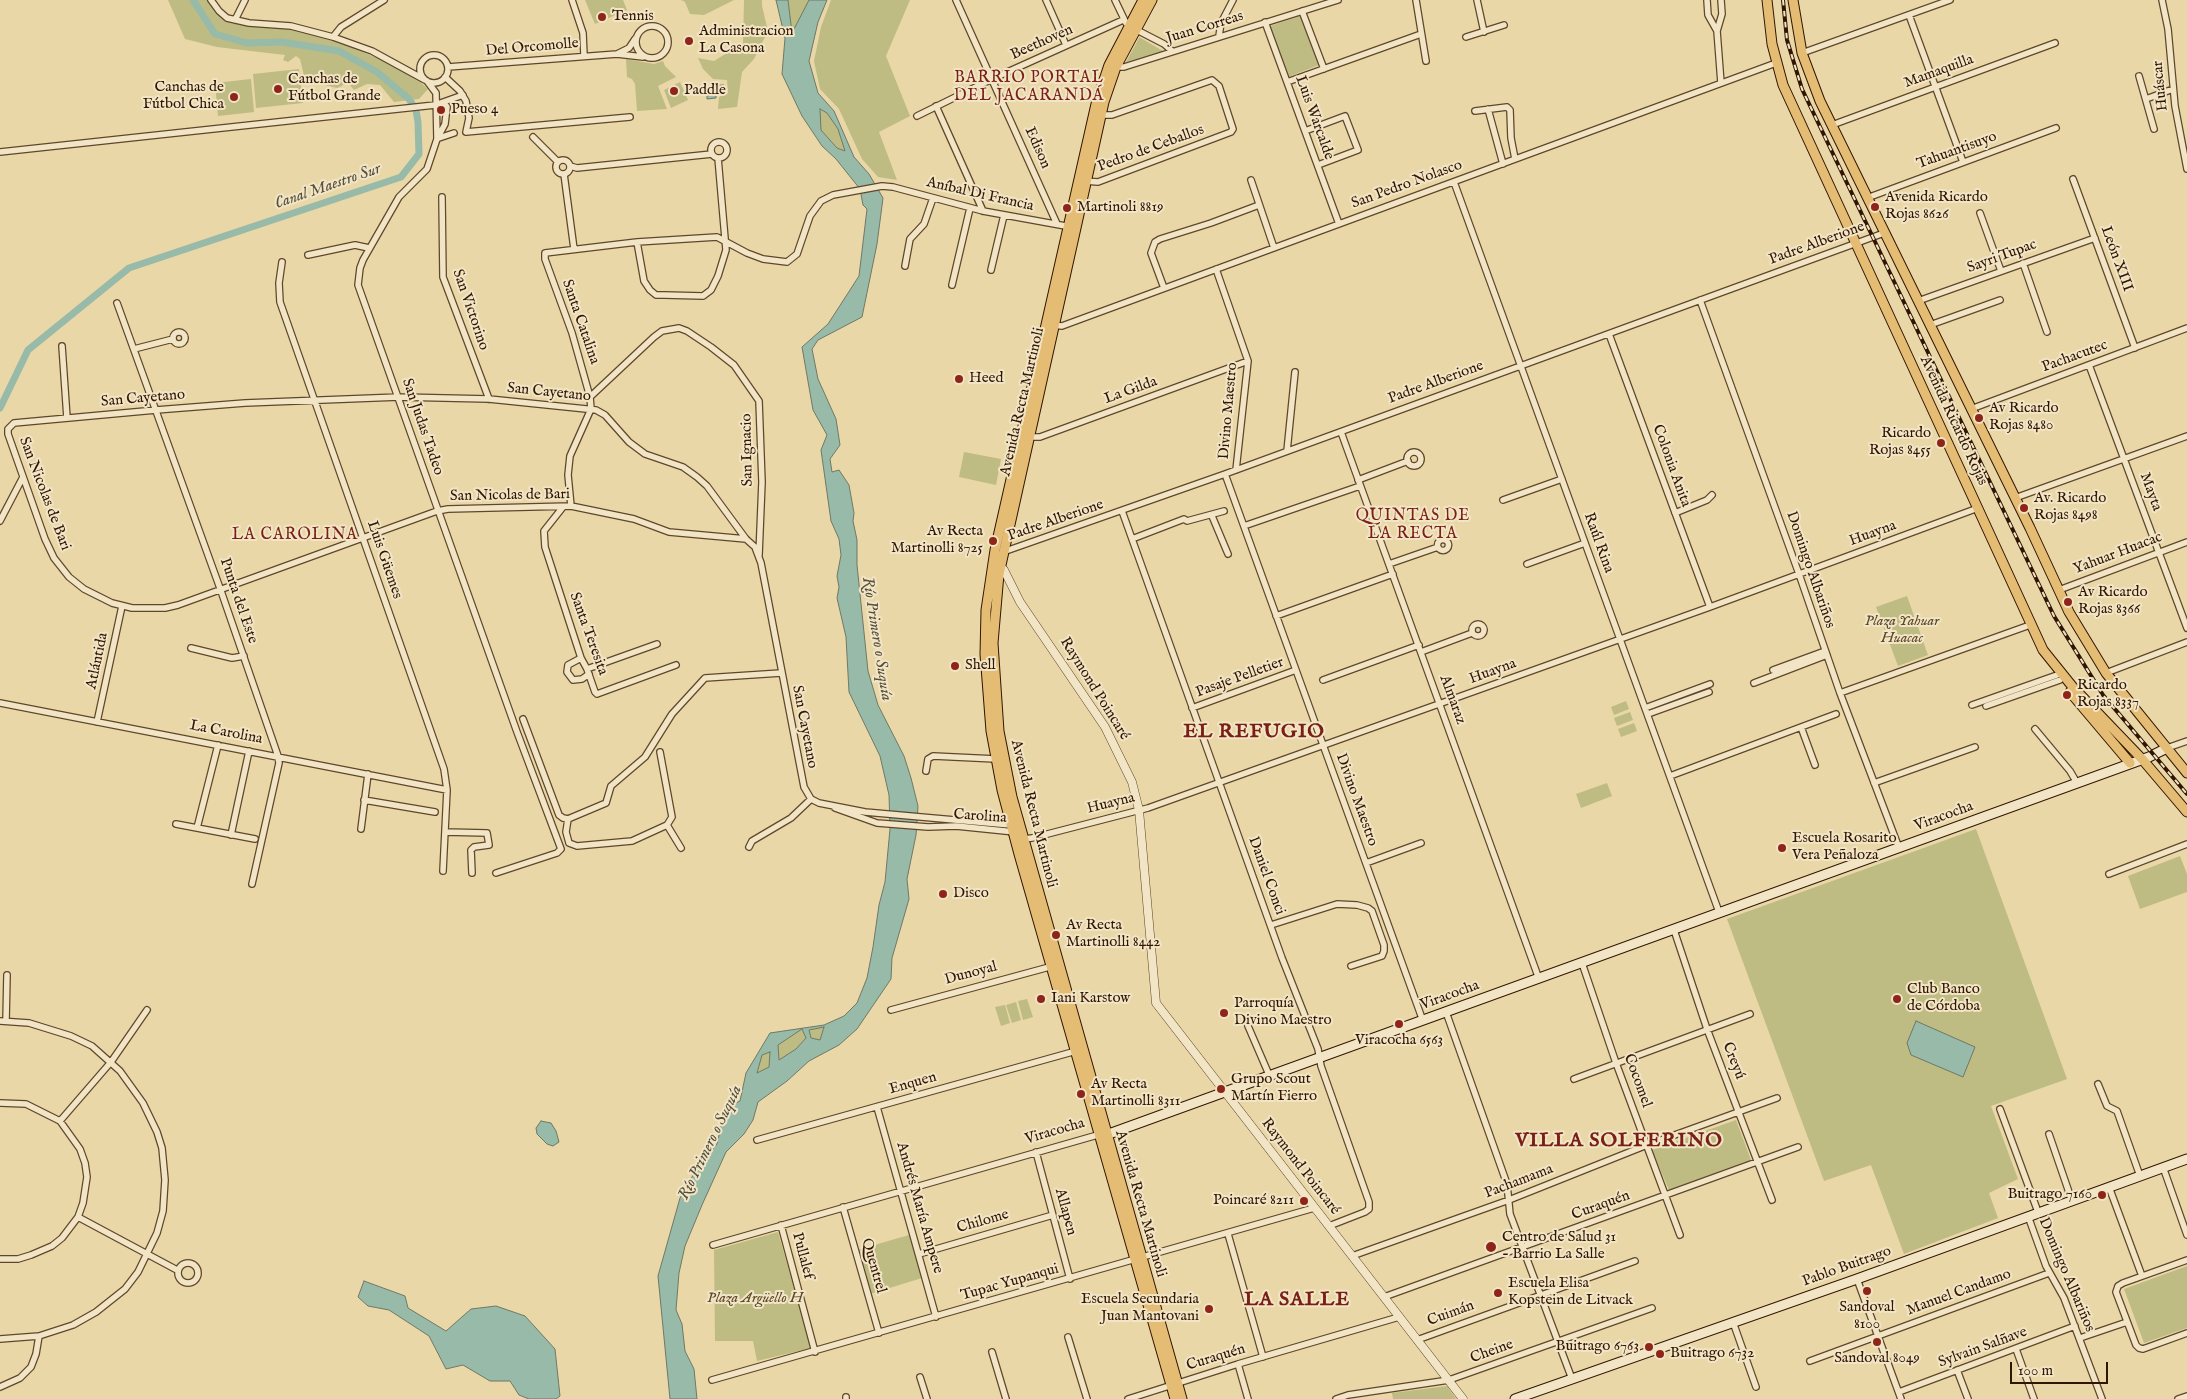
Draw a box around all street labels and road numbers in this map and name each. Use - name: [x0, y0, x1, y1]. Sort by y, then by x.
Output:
- street label: Juan Correas: [1164, 8, 1246, 48]
- street label: Beethoven: [1008, 21, 1076, 65]
- street label: Del Orcomolle: [485, 35, 579, 61]
- street label: Mamaquilla: [1902, 51, 1976, 93]
- street label: Huáscar: [2149, 60, 2173, 112]
- street label: Luis Warcalde: [1290, 73, 1338, 163]
- street label: Pedro de Ceballos: [1095, 121, 1207, 177]
- street label: Edison: [1020, 124, 1054, 172]
- street label: Tahuantisuyo: [1915, 128, 1999, 174]
- street label: San Pedro Nolasco: [1349, 157, 1465, 213]
- street label: Aníbal Di Francia: [925, 174, 1035, 216]
- street label: Padre Alberione: [1767, 218, 1867, 270]
- street label: León XIII: [2096, 224, 2136, 294]
- street label: Sayri Tupac: [1965, 236, 2039, 278]
- street label: San Victorino: [448, 267, 492, 353]
- street label: Santa Catalina: [557, 277, 603, 367]
- street label: Avenida Recta Martinoli: [997, 326, 1049, 478]
- street label: Pachacutec: [2040, 337, 2110, 377]
- street label: Avenida Ricardo Rojas: [1915, 353, 1991, 489]
- street label: Padre Alberione: [1386, 357, 1486, 409]
- street label: Divino Maestro: [1216, 362, 1242, 460]
- street label: La Gilda: [1102, 373, 1160, 409]
- street label: San Judas Tadeo: [397, 376, 447, 478]
- street label: San Cayetano: [506, 380, 592, 406]
- street label: San Cayetano: [100, 386, 186, 412]
- street label: San Ignacio: [738, 413, 758, 487]
- street label: Colonia Anita: [1648, 422, 1694, 510]
- street label: San Nicolas de Bari: [14, 435, 74, 553]
- street label: Mayta: [2135, 470, 2165, 514]
- street label: San Nicolas de Bari: [450, 486, 570, 506]
- street label: Padre Alberione: [1006, 496, 1106, 546]
- street label: Domingo Albariños: [1782, 509, 1838, 631]
- street label: Raúl Rina: [1579, 510, 1617, 576]
- street label: Huayna: [1847, 517, 1899, 551]
- street label: Luis Güemes: [362, 519, 406, 601]
- street label: Yahuar Huacac: [2071, 529, 2165, 579]
- street label: Punta del Este: [215, 556, 261, 646]
- street label: Santa Teresita: [565, 590, 611, 678]
- street label: Atlántida: [83, 631, 113, 691]
- street label: Raymond Poincaré: [1055, 634, 1133, 744]
- street label: Pasaje Pelletier: [1194, 654, 1286, 702]
- street label: Huayna: [1467, 655, 1519, 689]
- street label: Almaraz: [1435, 673, 1469, 727]
- street label: San Cayetano: [787, 684, 821, 770]
- street label: La Carolina: [188, 717, 264, 749]
- street label: Avenida Recta Martinoli: [1006, 738, 1060, 890]
- street label: Divino Maestro: [1331, 751, 1381, 849]
- street label: Huayna: [1085, 789, 1137, 819]
- street label: Viracocha: [1912, 798, 1976, 836]
- street label: Carolina: [953, 806, 1007, 828]
- street label: Daniel Conci: [1244, 834, 1288, 918]
- street label: Dunoyal: [943, 958, 999, 990]
- street label: Viracocha: [1418, 977, 1482, 1015]
- street label: Creyú: [1718, 1040, 1748, 1082]
- street label: Cocomel: [1619, 1052, 1655, 1110]
- street label: Enquen: [887, 1069, 939, 1099]
- street label: Viracocha: [1023, 1115, 1087, 1149]
- street label: Raymond Poincaré: [1257, 1115, 1343, 1219]
- street label: Avenida Recta Martinoli: [1110, 1128, 1170, 1280]
- street label: Andrés María Ampere: [892, 1140, 946, 1276]
- street label: Pachamama: [1482, 1161, 1556, 1203]
- street label: Allapen: [1050, 1187, 1080, 1237]
- street label: Curaquén: [1569, 1187, 1633, 1225]
- street label: Chilome: [955, 1206, 1011, 1238]
- street label: Domingo Albariños: [2034, 1215, 2098, 1335]
- street label: Pullalef: [787, 1231, 817, 1281]
- street label: Quentrel: [857, 1236, 889, 1296]
- street label: Pablo Buitrago: [1800, 1243, 1894, 1291]
- street label: Tupac Yupanqui: [959, 1260, 1061, 1306]
- street label: Manuel Candamo: [1904, 1266, 2014, 1320]
- street label: Cuimán: [1425, 1297, 1477, 1331]
- street label: Sylvain Salñave: [1936, 1324, 2030, 1372]
- street label: Cheine: [1468, 1336, 1516, 1368]
- street label: Curaquén: [1184, 1341, 1248, 1375]

